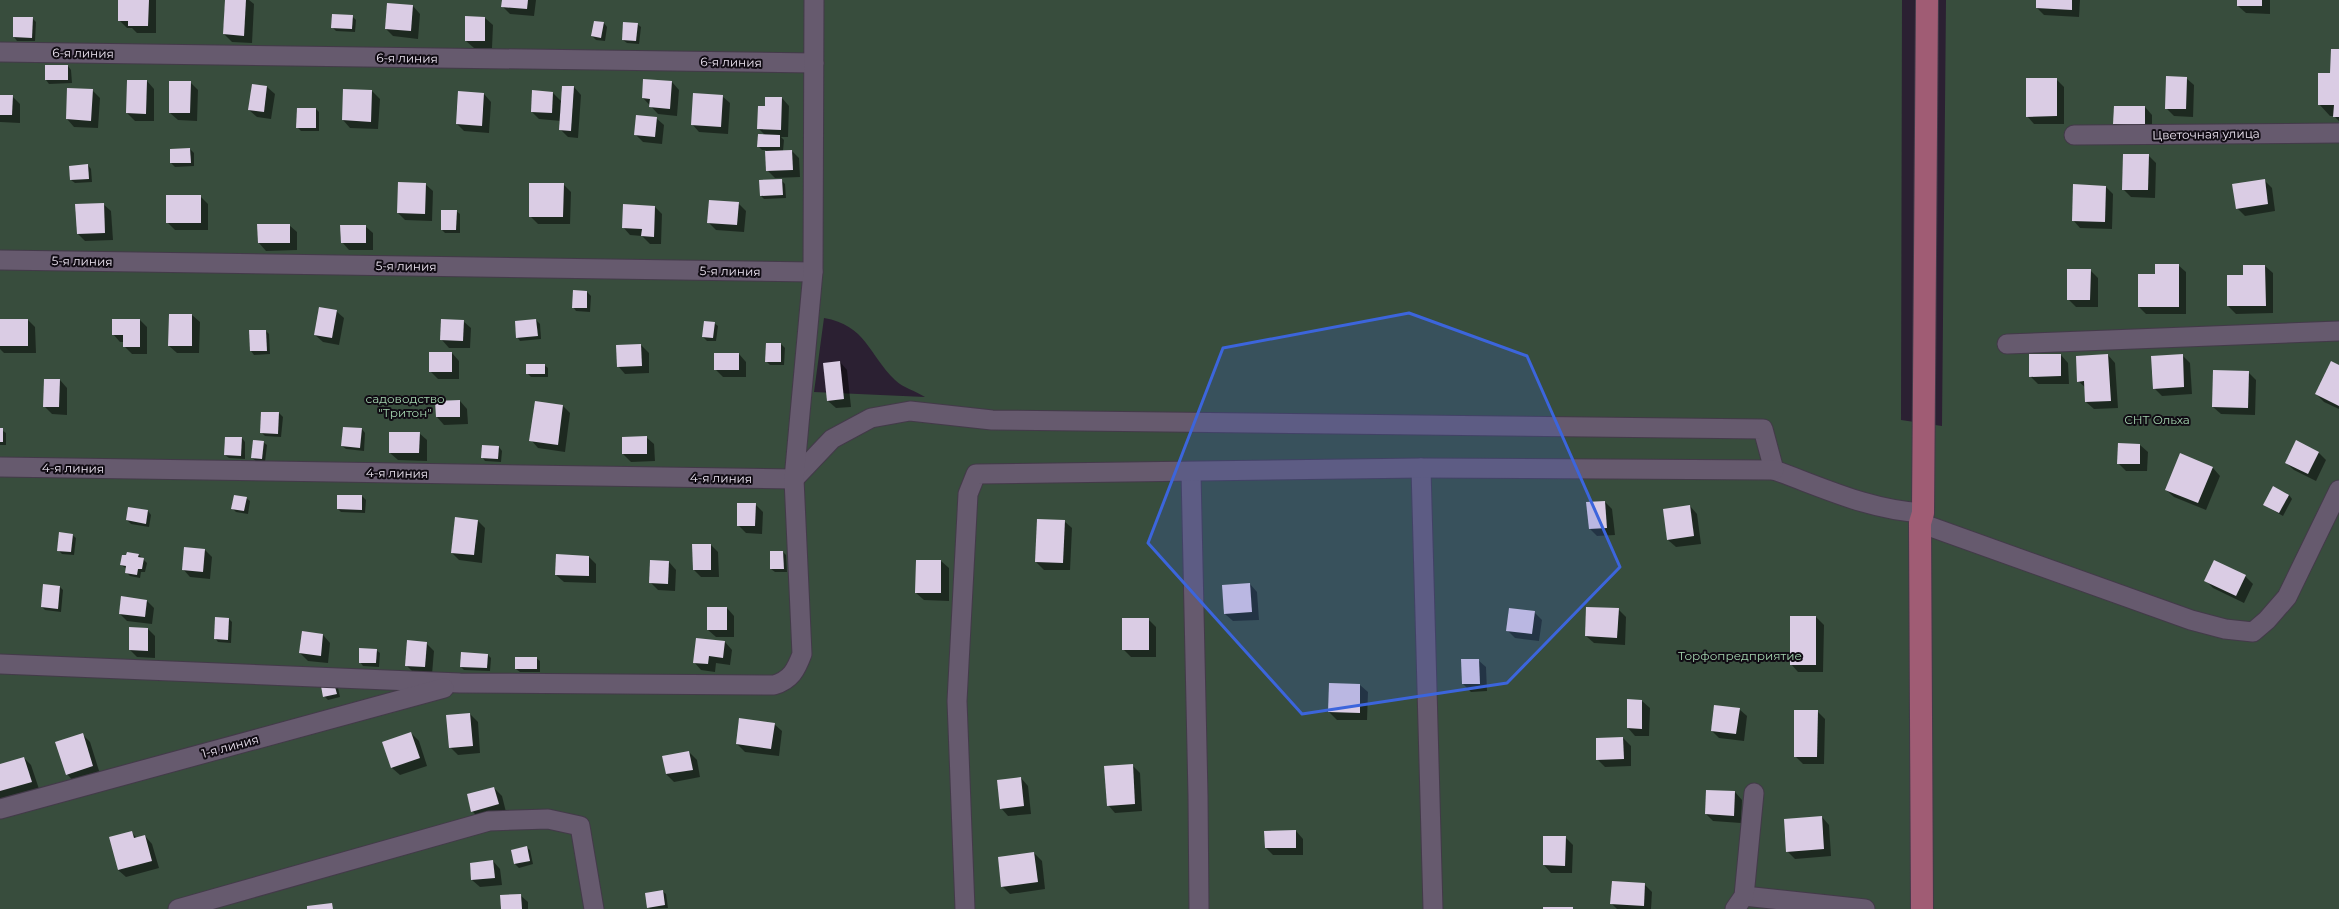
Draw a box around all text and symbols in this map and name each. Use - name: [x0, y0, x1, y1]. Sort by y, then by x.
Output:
- street label: 6-я линия: [52, 45, 114, 61]
- street label: 6-я линия: [376, 50, 438, 66]
- street label: 6-я линия: [700, 54, 762, 70]
- street label: Цветочная улица: [2152, 126, 2260, 142]
- street label: 5-я линия: [51, 253, 113, 269]
- street label: 5-я линия: [375, 258, 437, 274]
- street label: 5-я линия: [699, 263, 761, 279]
- park label: садоводство "Тритон": [365, 391, 445, 420]
- park label: СНТ Ольха: [2124, 412, 2190, 427]
- street label: 4-я линия: [42, 460, 104, 476]
- street label: 4-я линия: [366, 465, 428, 481]
- street label: 4-я линия: [690, 470, 752, 486]
- park label: Торфопредприятие: [1678, 648, 1802, 663]
- street label: 1-я линия: [200, 731, 260, 761]

